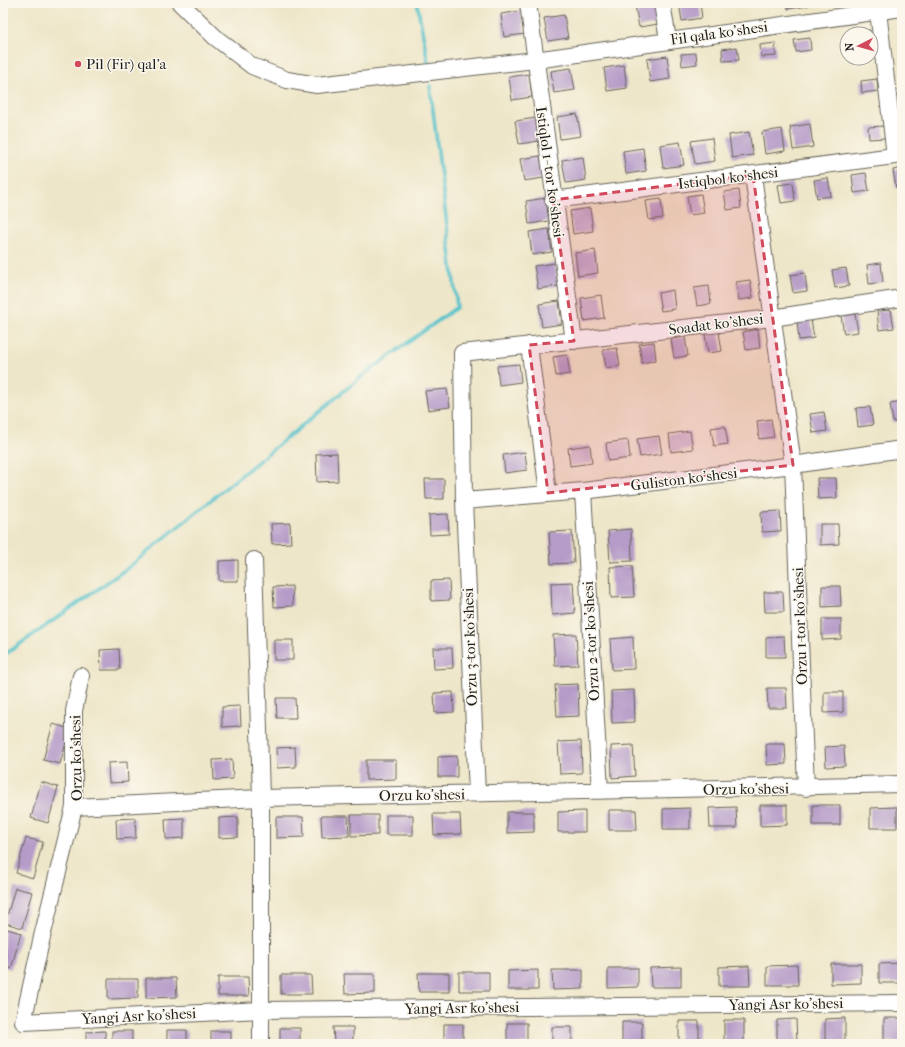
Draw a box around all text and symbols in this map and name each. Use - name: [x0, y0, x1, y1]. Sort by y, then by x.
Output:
- street label: Fil qala ko'shesi: [669, 17, 769, 49]
- north arrow: [839, 26, 879, 66]
- text: N: [843, 42, 856, 52]
- place label: Pil (Fir) qal'a: [86, 55, 167, 73]
- marker: Pil (Fir) qal'a: [73, 59, 83, 69]
- street label: Istiqlol 1- tor ko'shesi: [532, 105, 568, 239]
- street label: Istiqbol ko'shesi: [677, 163, 780, 193]
- street label: Soadat ko'shesi: [668, 309, 765, 339]
- street label: Guliston ko'shesi: [630, 463, 739, 494]
- street label: Orzu 1-tor ko'shesi: [789, 566, 811, 685]
- street label: Orzu 2-tor ko'shesi: [579, 580, 603, 701]
- street label: Orzu 3-tor ko'shesi: [459, 587, 481, 707]
- street label: Orzu ko'shesi: [66, 714, 86, 801]
- street label: Orzu ko'shesi: [703, 779, 790, 799]
- street label: Orzu ko'shesi: [379, 785, 466, 805]
- street label: Yangi Asr ko'shesi: [728, 994, 844, 1014]
- street label: Yangi Asr ko'shesi: [404, 998, 520, 1018]
- street label: Yangi Asr ko'shesi: [80, 1004, 197, 1028]

